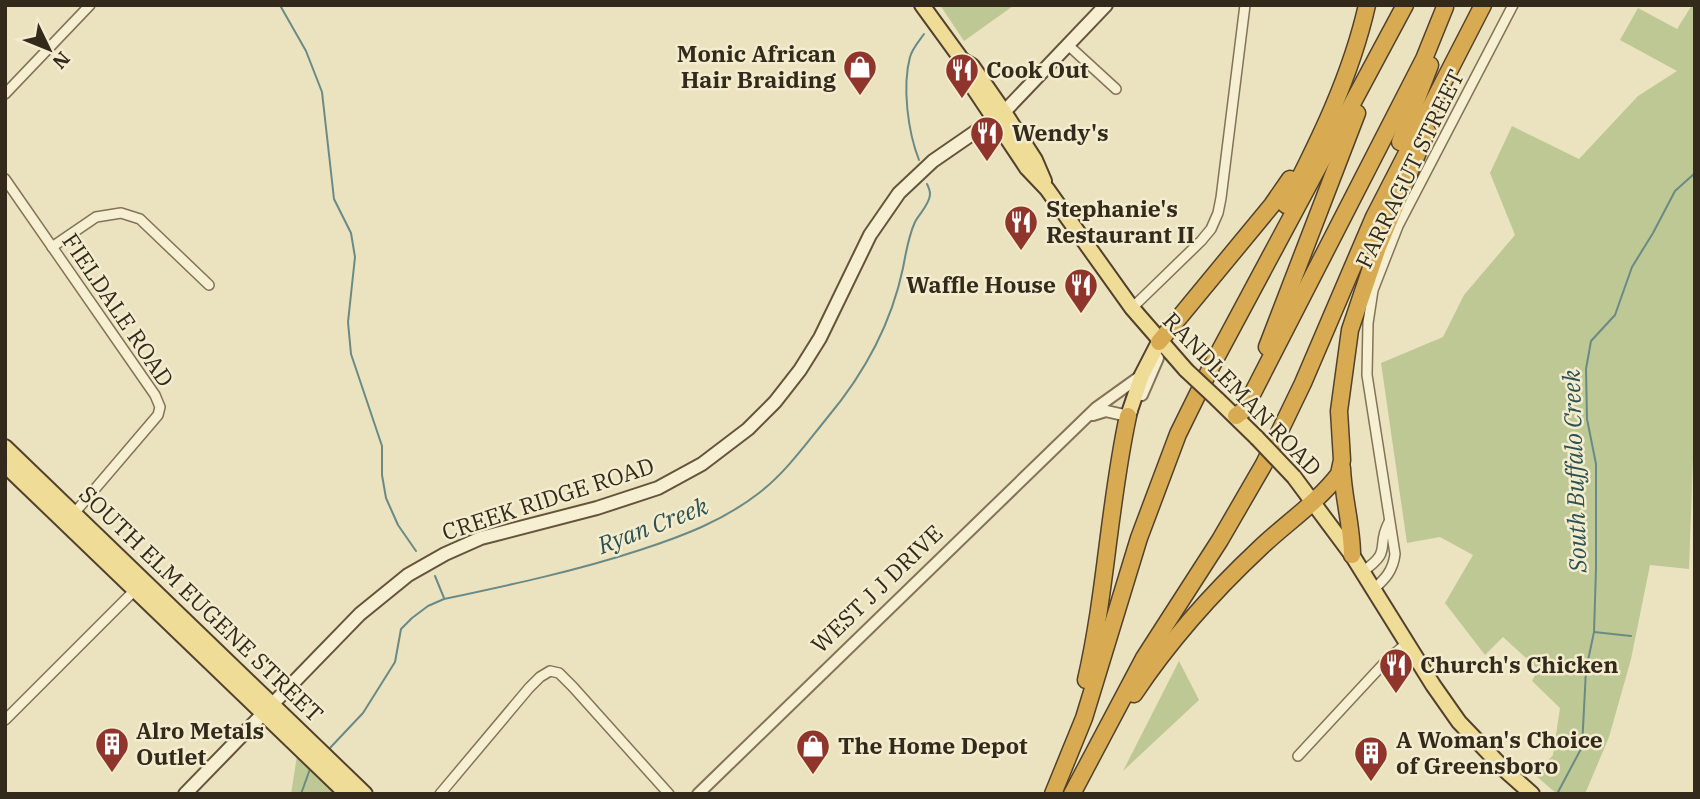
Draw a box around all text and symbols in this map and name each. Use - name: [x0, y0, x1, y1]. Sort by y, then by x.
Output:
- north arrow: [14, 14, 84, 84]
- place label: Monic African Hair Braiding: [677, 38, 837, 94]
- text: N: [48, 47, 75, 74]
- shop icon: Monic African Hair Braiding: [841, 48, 879, 97]
- restaurant icon: Cook Out: [943, 51, 981, 100]
- place label: Cook Out: [986, 54, 1089, 84]
- street label: FARRAGUT STREET: [1348, 64, 1470, 273]
- restaurant icon: Wendy's: [968, 114, 1006, 163]
- place label: Wendy's: [1012, 117, 1109, 147]
- place label: Stephanie's Restaurant II: [1046, 193, 1195, 249]
- restaurant icon: Stephanie's Restaurant II: [1002, 203, 1040, 252]
- street label: FIELDALE ROAD: [56, 227, 181, 392]
- restaurant icon: Waffle House: [1062, 266, 1100, 315]
- place label: Waffle House: [906, 269, 1056, 299]
- street label: RANDLEMAN ROAD: [1157, 305, 1329, 481]
- water label: South Buffalo Creek: [1554, 369, 1594, 574]
- street label: CREEK RIDGE ROAD: [438, 450, 657, 546]
- street label: SOUTH ELM EUGENE STREET: [73, 478, 330, 728]
- water label: Ryan Creek: [592, 489, 713, 561]
- street label: WEST J J DRIVE: [804, 518, 949, 659]
- restaurant icon: Church's Chicken: [1377, 646, 1415, 695]
- place label: Church's Chicken: [1420, 649, 1618, 679]
- place label: Alro Metals Outlet: [136, 715, 264, 771]
- place label: A Woman's Choice of Greensboro: [1396, 724, 1603, 780]
- building icon: Alro Metals Outlet: [93, 725, 131, 774]
- shop icon: The Home Depot: [794, 727, 832, 776]
- place label: The Home Depot: [838, 730, 1028, 760]
- building icon: A Woman's Choice of Greensboro: [1352, 734, 1390, 783]

